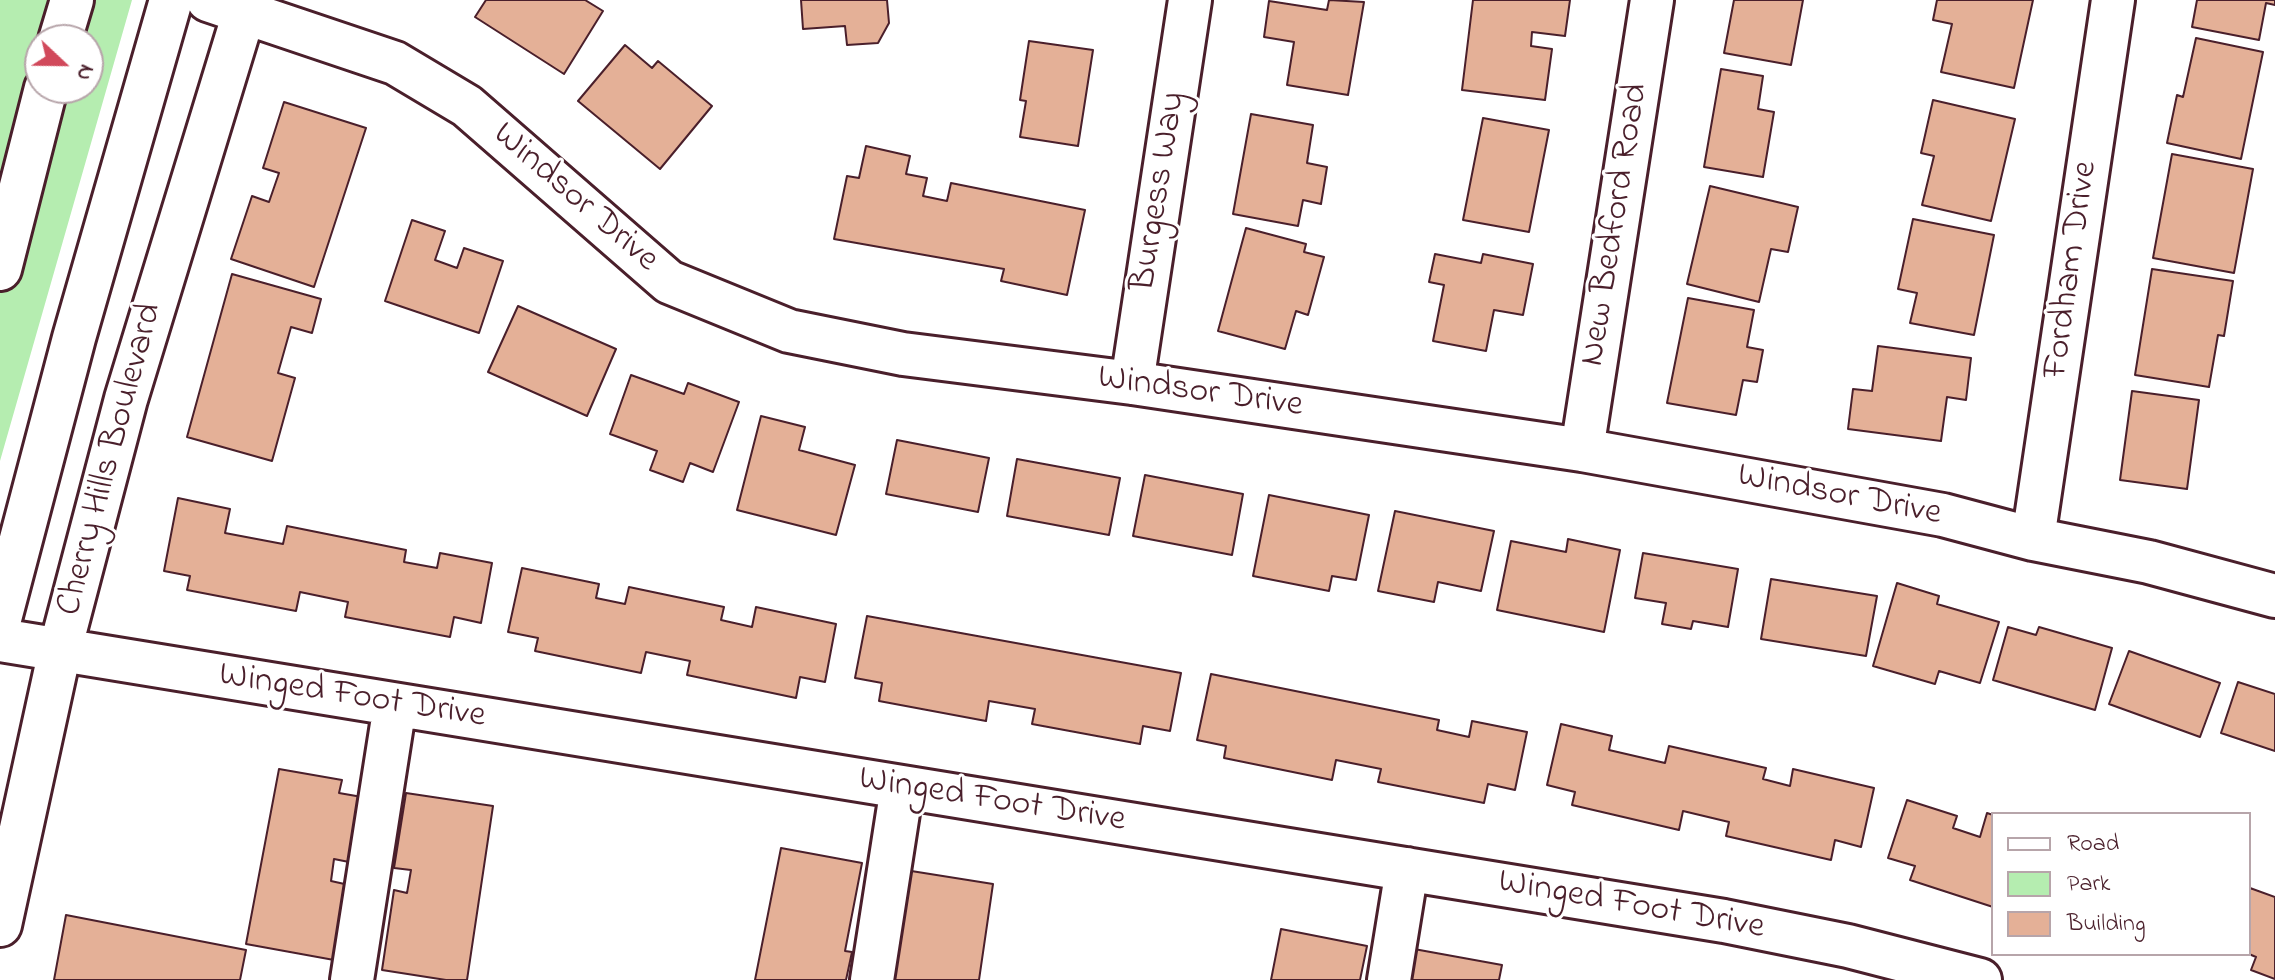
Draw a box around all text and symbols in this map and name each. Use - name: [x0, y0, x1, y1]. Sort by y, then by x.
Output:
- north arrow: [24, 24, 104, 104]
- text: N: [67, 59, 102, 85]
- street label: New Bedford Road: [1573, 81, 1661, 369]
- street label: Burgess Way: [1124, 89, 1198, 295]
- street label: Windsor Drive: [482, 115, 666, 283]
- street label: Fordham Drive: [2036, 159, 2110, 381]
- street label: Cherry Hills Boulevard: [50, 299, 174, 621]
- street label: Windsor Drive: [1095, 358, 1305, 430]
- street label: Windsor Drive: [1734, 456, 1944, 538]
- street label: Winged Foot Drive: [216, 656, 488, 740]
- street label: Winged Foot Drive: [856, 760, 1128, 844]
- legend: [1991, 812, 2251, 956]
- text: Road: [2067, 827, 2119, 862]
- street label: Winged Foot Drive: [1495, 862, 1767, 952]
- text: Park: [2067, 867, 2110, 902]
- text: Building: [2067, 907, 2146, 942]

